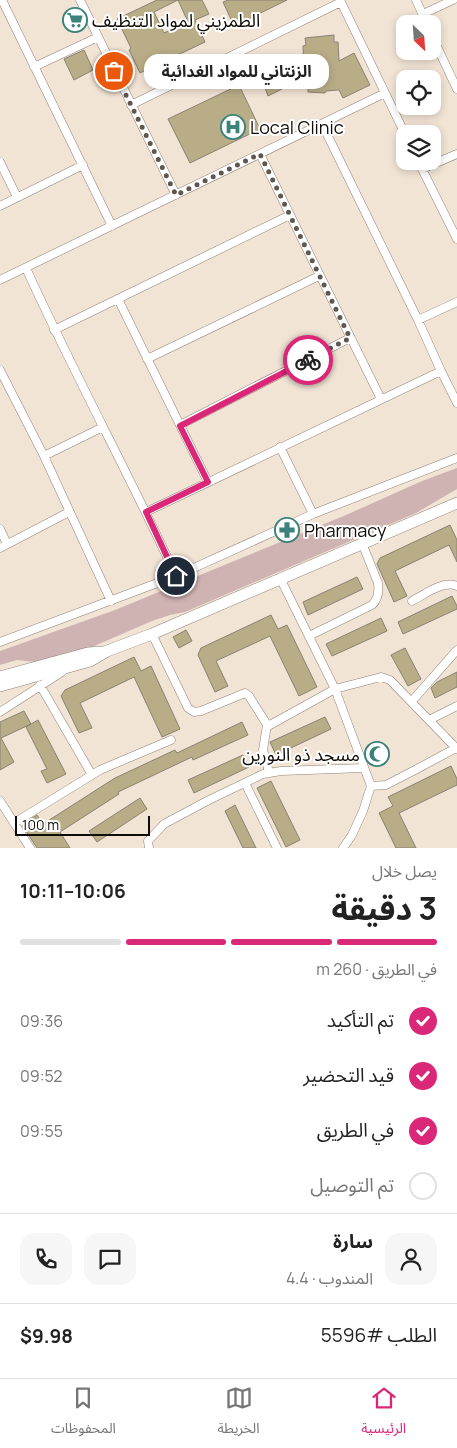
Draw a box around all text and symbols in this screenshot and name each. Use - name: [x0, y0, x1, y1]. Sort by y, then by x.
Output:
- supermarket icon: الطمزيني لمواد التنظيف: [62, 7, 88, 33]
- place label: الطمزيني لمواد التنظيف: [92, 8, 260, 34]
- north arrow: [396, 15, 441, 60]
- map controls: [396, 15, 441, 170]
- pin: [93, 50, 135, 92]
- callout: الزنتاني للمواد الغدائية: [144, 54, 329, 88]
- icon: bag: [100, 57, 128, 85]
- text: الزنتاني للمواد الغدائية: [161, 60, 312, 82]
- button: locate: [396, 70, 441, 115]
- hospital icon: Local Clinic: [220, 114, 246, 140]
- place label: Local Clinic: [250, 115, 344, 139]
- button: layers: [396, 125, 441, 170]
- courier: [283, 335, 333, 385]
- icon: bike: [294, 346, 322, 374]
- pharmacy icon: Pharmacy: [274, 517, 300, 543]
- place label: Pharmacy: [304, 518, 387, 542]
- pin: [155, 555, 197, 597]
- icon: home: [162, 562, 190, 590]
- mosque icon: مسجد ذو النورين: [364, 741, 390, 767]
- place label: مسجد ذو النورين: [242, 742, 360, 766]
- scale bar: [15, 813, 150, 836]
- text: 100 m: [22, 815, 59, 834]
- text: يصل خلال: [372, 860, 437, 882]
- text: 10:06–10:11: [20, 878, 126, 904]
- text: 3 دقيقة: [331, 886, 437, 930]
- text: في الطريق · 260 m: [316, 958, 437, 980]
- text: تم التأكيد: [327, 1007, 394, 1033]
- icon: check: [409, 1007, 437, 1035]
- text: 09:36: [20, 1010, 63, 1032]
- text: قيد التحضير: [303, 1062, 394, 1088]
- icon: check: [409, 1062, 437, 1090]
- text: 09:52: [20, 1065, 62, 1087]
- text: في الطريق: [317, 1117, 394, 1143]
- icon: check: [409, 1117, 437, 1145]
- text: 09:55: [20, 1120, 63, 1142]
- text: تم التوصيل: [310, 1172, 394, 1198]
- text: سارة: [333, 1228, 373, 1254]
- button: phone: [20, 1233, 72, 1285]
- button: chat: [84, 1233, 136, 1285]
- button: person: [385, 1233, 437, 1285]
- text: المندوب · 4.4: [286, 1267, 373, 1289]
- text: الطلب #5596: [321, 1322, 437, 1348]
- text: $9.98: [20, 1323, 73, 1349]
- tab: المحفوظات: [51, 1384, 116, 1443]
- tab: الخريطة: [218, 1384, 259, 1443]
- tab: الرئيسية: [361, 1384, 406, 1443]

